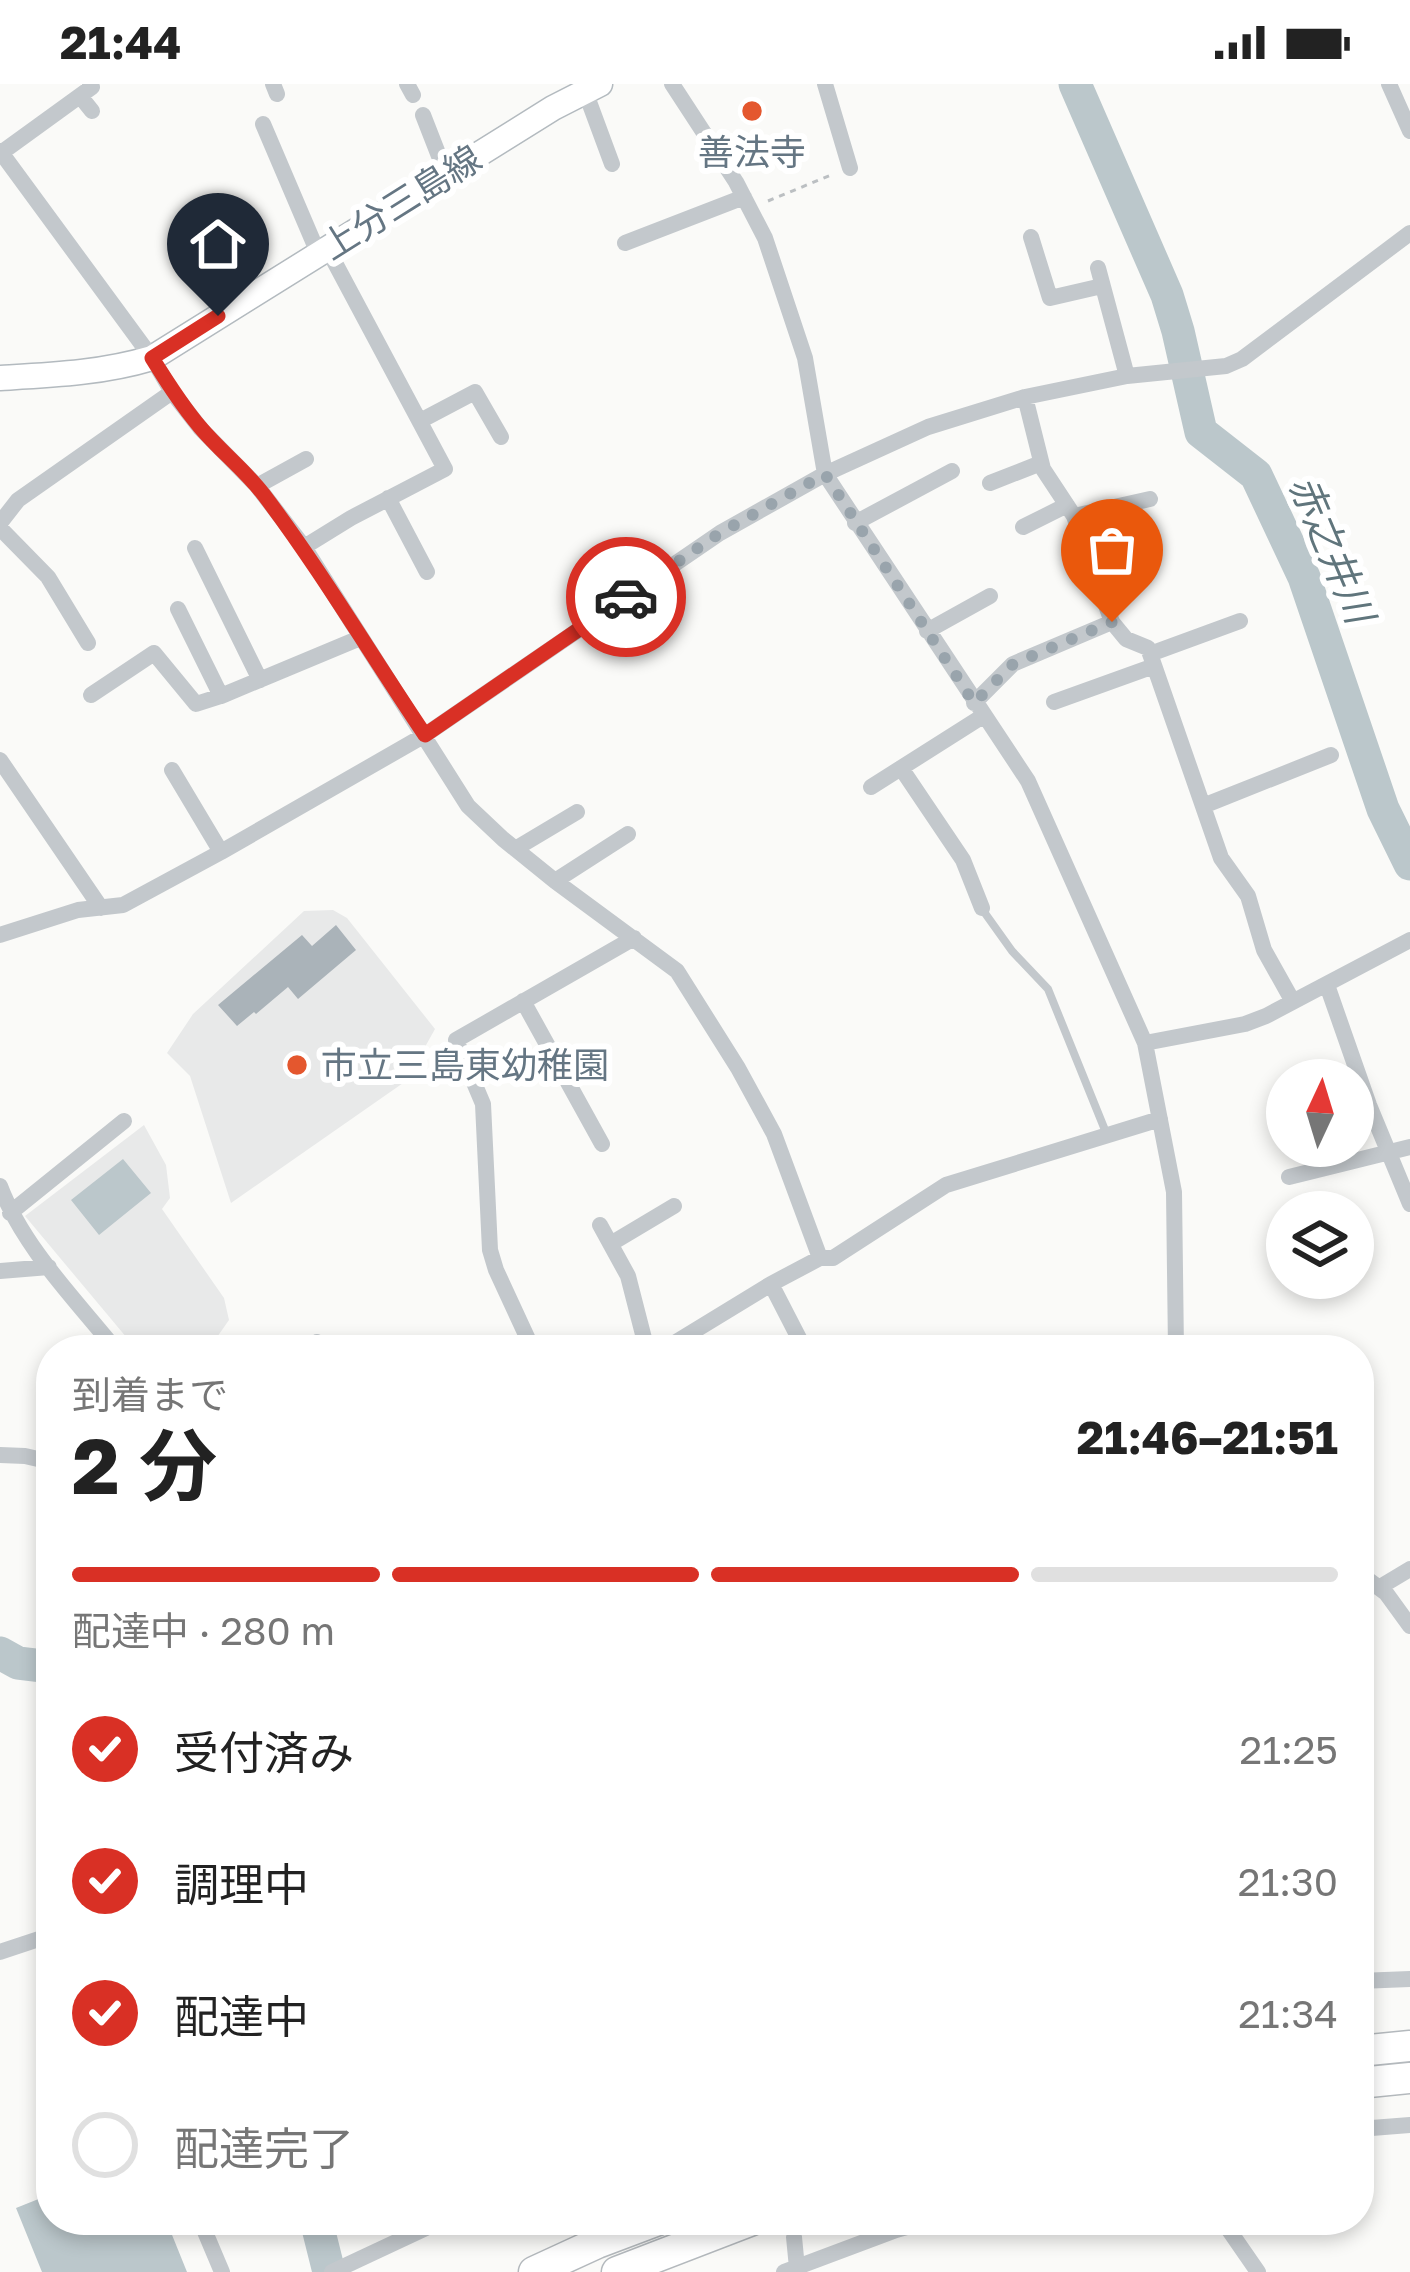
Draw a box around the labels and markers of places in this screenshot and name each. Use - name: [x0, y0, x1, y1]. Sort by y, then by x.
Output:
- marker: 善法寺: [739, 98, 765, 124]
- place label: 善法寺: [698, 130, 806, 173]
- pin: [167, 193, 269, 316]
- pin: [1061, 499, 1163, 622]
- place label: 市立三島東幼稚園: [321, 1043, 609, 1086]
- marker: 市立三島東幼稚園: [284, 1052, 310, 1078]

